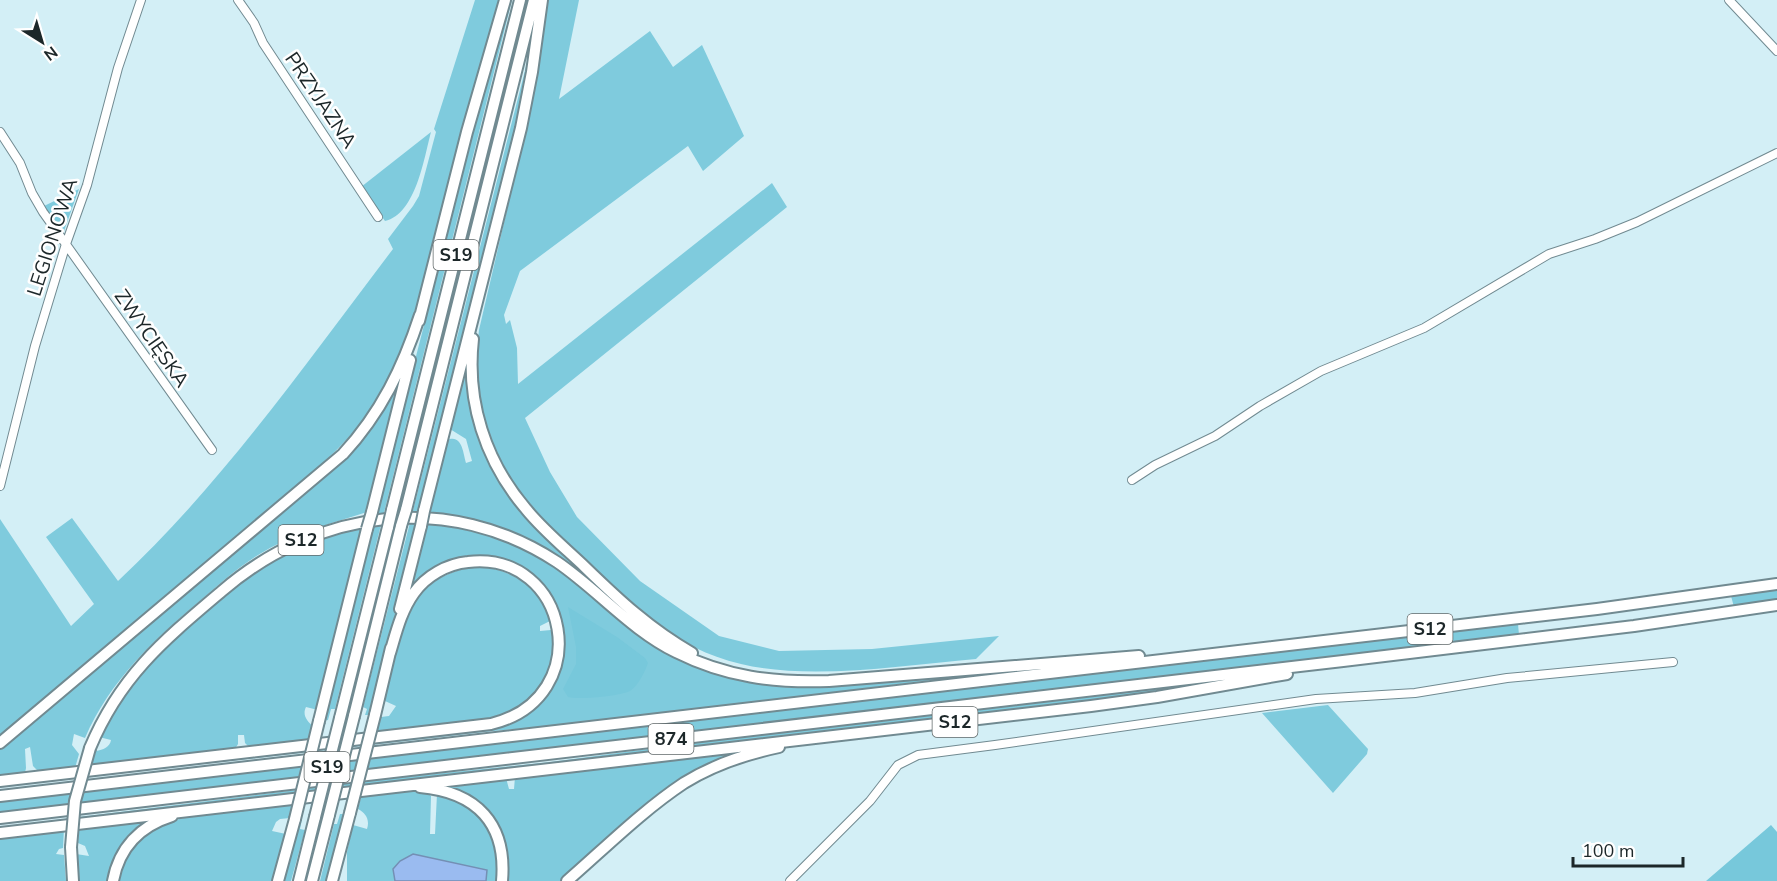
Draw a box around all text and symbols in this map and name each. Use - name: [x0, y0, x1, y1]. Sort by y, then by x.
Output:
- north arrow: [12, 12, 72, 72]
- text: N: [39, 41, 62, 66]
- street label: PRZYJAZNA: [278, 47, 363, 154]
- street label: LEGIONOWA: [21, 174, 84, 300]
- road number: S19: [434, 240, 478, 270]
- street label: ZWYCIĘSKA: [108, 284, 195, 393]
- road number: S12: [278, 525, 324, 555]
- road number: S12: [1408, 614, 1452, 644]
- road number: S12: [932, 707, 978, 737]
- road number: 874: [648, 724, 694, 754]
- road number: S19: [304, 752, 350, 782]
- scale bar: [1573, 830, 1682, 868]
- text: 100 m: [1582, 839, 1634, 863]

